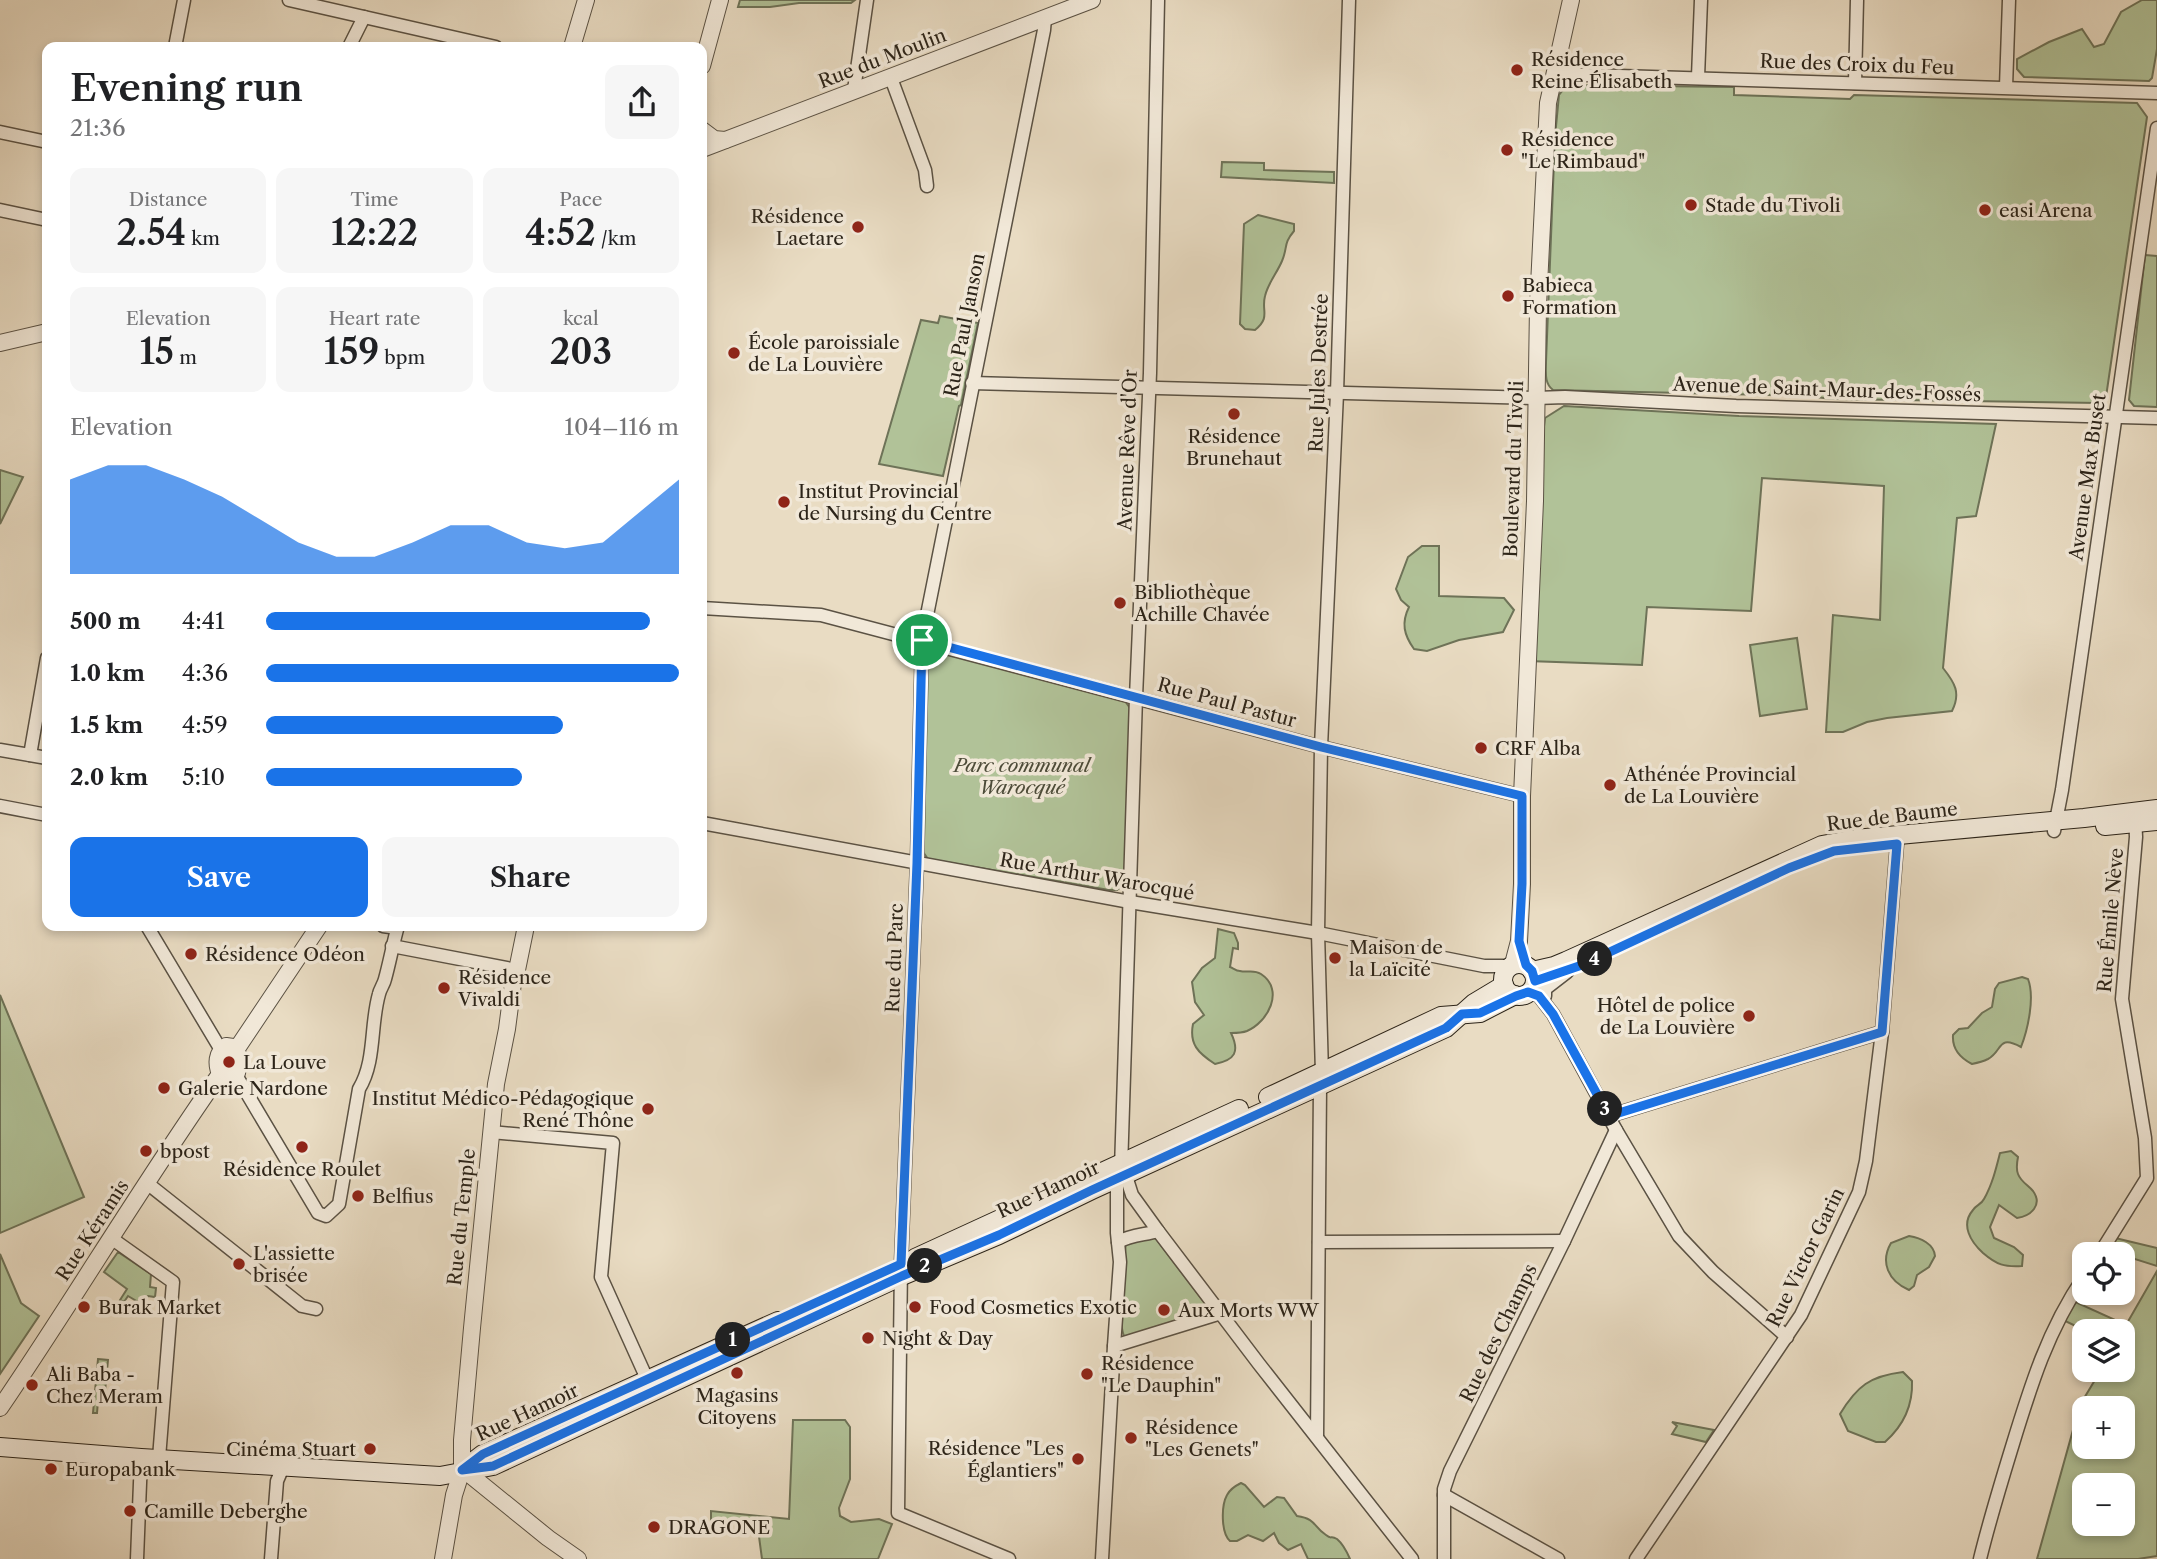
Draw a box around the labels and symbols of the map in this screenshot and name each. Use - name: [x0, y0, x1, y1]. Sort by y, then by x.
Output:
- street label: Rue du Moulin: [815, 23, 949, 93]
- place label: Résidence Reine Élisabeth: [1531, 48, 1672, 93]
- street label: Rue des Croix du Feu: [1759, 50, 1955, 79]
- marker: Résidence Reine Élisabeth: [1509, 62, 1525, 78]
- place label: Résidence "Le Rimbaud": [1521, 128, 1645, 173]
- marker: Résidence "Le Rimbaud": [1499, 142, 1515, 158]
- place label: Stade du Tivoli: [1705, 194, 1841, 217]
- marker: Stade du Tivoli: [1683, 197, 1699, 213]
- place label: easi Arena: [1999, 199, 2092, 222]
- marker: easi Arena: [1977, 202, 1993, 218]
- place label: Résidence Laetare: [751, 205, 844, 250]
- marker: Résidence Laetare: [850, 219, 866, 235]
- street label: Rue Paul Janson: [939, 251, 990, 399]
- place label: Babieca Formation: [1522, 274, 1617, 319]
- marker: Babieca Formation: [1500, 288, 1516, 304]
- street label: Rue Jules Destrée: [1304, 293, 1333, 453]
- place label: École paroissiale de La Louvière: [748, 331, 900, 376]
- marker: École paroissiale de La Louvière: [726, 345, 742, 361]
- street label: Avenue Rêve d'Or: [1113, 369, 1142, 532]
- street label: Avenue de Saint-Maur-des-Fossés: [1671, 373, 1982, 406]
- street label: Boulevard du Tivoli: [1499, 380, 1528, 558]
- street label: Avenue Max Buset: [2064, 392, 2111, 563]
- marker: Résidence Brunehaut: [1226, 406, 1242, 422]
- place label: Résidence Brunehaut: [1186, 425, 1282, 470]
- place label: Institut Provincial de Nursing du Centre: [798, 480, 992, 525]
- marker: Institut Provincial de Nursing du Centre: [776, 494, 792, 510]
- place label: Bibliothèque Achille Chavée: [1133, 581, 1270, 626]
- marker: Bibliothèque Achille Chavée: [1112, 595, 1128, 611]
- pin: [892, 610, 952, 670]
- street label: Rue Paul Pastur: [1155, 673, 1299, 732]
- place label: CRF Alba: [1495, 737, 1581, 760]
- marker: CRF Alba: [1473, 740, 1489, 756]
- park label: Parc communal Warocqué: [952, 754, 1092, 799]
- place label: Athénée Provincial de La Louvière: [1623, 763, 1796, 808]
- marker: Athénée Provincial de La Louvière: [1602, 777, 1618, 793]
- street label: Rue de Baume: [1825, 797, 1959, 836]
- street label: Rue Émile Nève: [2093, 847, 2128, 993]
- street label: Rue Arthur Warocqué: [998, 848, 1196, 905]
- street label: Rue du Parc: [881, 903, 908, 1013]
- place label: Maison de la Laïcité: [1349, 936, 1443, 981]
- pin: 4: [1578, 942, 1612, 976]
- place label: Résidence Odéon: [205, 943, 365, 966]
- marker: Résidence Odéon: [183, 946, 199, 962]
- marker: Maison de la Laïcité: [1327, 950, 1343, 966]
- place label: Résidence Vivaldi: [457, 966, 551, 1011]
- marker: Résidence Vivaldi: [436, 980, 452, 996]
- place label: Hôtel de police de La Louvière: [1597, 994, 1735, 1039]
- marker: Hôtel de police de La Louvière: [1741, 1008, 1757, 1024]
- place label: La Louve: [243, 1051, 326, 1074]
- marker: La Louve: [221, 1054, 237, 1070]
- place label: Galerie Nardone: [178, 1077, 328, 1100]
- marker: Galerie Nardone: [156, 1080, 172, 1096]
- place label: Institut Médico-Pédagogique René Thône: [372, 1087, 634, 1132]
- pin: 3: [1588, 1092, 1622, 1126]
- marker: Institut Médico-Pédagogique René Thône: [640, 1101, 656, 1117]
- marker: Résidence Roulet: [294, 1139, 310, 1155]
- place label: bpost: [160, 1140, 210, 1163]
- marker: bpost: [138, 1143, 154, 1159]
- street label: Rue du Temple: [443, 1147, 480, 1287]
- street label: Rue Hamoir: [993, 1156, 1103, 1223]
- place label: Résidence Roulet: [223, 1158, 381, 1181]
- street label: Rue Kéramis: [51, 1175, 134, 1285]
- street label: Rue Victor Garin: [1762, 1184, 1849, 1331]
- place label: Belfius: [372, 1185, 434, 1208]
- marker: Belfius: [350, 1188, 366, 1204]
- place label: L'assiette brisée: [253, 1242, 335, 1287]
- pin: 2: [908, 1248, 942, 1284]
- marker: L'assiette brisée: [231, 1256, 247, 1272]
- street label: Rue des Champs: [1455, 1260, 1542, 1406]
- place label: Burak Market: [98, 1296, 222, 1319]
- place label: Food Cosmetics Exotic: [929, 1296, 1137, 1319]
- marker: Burak Market: [76, 1299, 92, 1315]
- marker: Food Cosmetics Exotic: [907, 1299, 923, 1315]
- place label: Aux Morts WW: [1177, 1299, 1320, 1322]
- marker: Aux Morts WW: [1156, 1302, 1172, 1318]
- pin: 1: [716, 1322, 750, 1358]
- place label: Night & Day: [882, 1327, 993, 1350]
- marker: Night & Day: [860, 1330, 876, 1346]
- place label: Résidence "Le Dauphin": [1101, 1352, 1221, 1397]
- place label: Ali Baba - Chez Meram: [45, 1363, 163, 1408]
- marker: Magasins Citoyens: [729, 1365, 745, 1381]
- marker: Résidence "Le Dauphin": [1079, 1366, 1095, 1382]
- marker: Ali Baba - Chez Meram: [24, 1377, 40, 1393]
- street label: Rue Hamoir: [472, 1379, 582, 1446]
- place label: Magasins Citoyens: [695, 1384, 779, 1429]
- place label: Résidence "Les Genets": [1145, 1416, 1259, 1461]
- marker: Résidence "Les Genets": [1123, 1430, 1139, 1446]
- place label: Résidence "Les Églantiers": [928, 1437, 1064, 1482]
- place label: Cinéma Stuart: [226, 1438, 356, 1461]
- marker: Cinéma Stuart: [362, 1441, 378, 1457]
- marker: Résidence "Les Églantiers": [1070, 1451, 1086, 1467]
- place label: Europabank: [65, 1458, 176, 1481]
- marker: Europabank: [43, 1461, 59, 1477]
- place label: Camille Deberghe: [144, 1500, 308, 1523]
- marker: Camille Deberghe: [122, 1503, 138, 1519]
- place label: DRAGONE: [668, 1516, 770, 1539]
- marker: DRAGONE: [646, 1519, 662, 1535]

